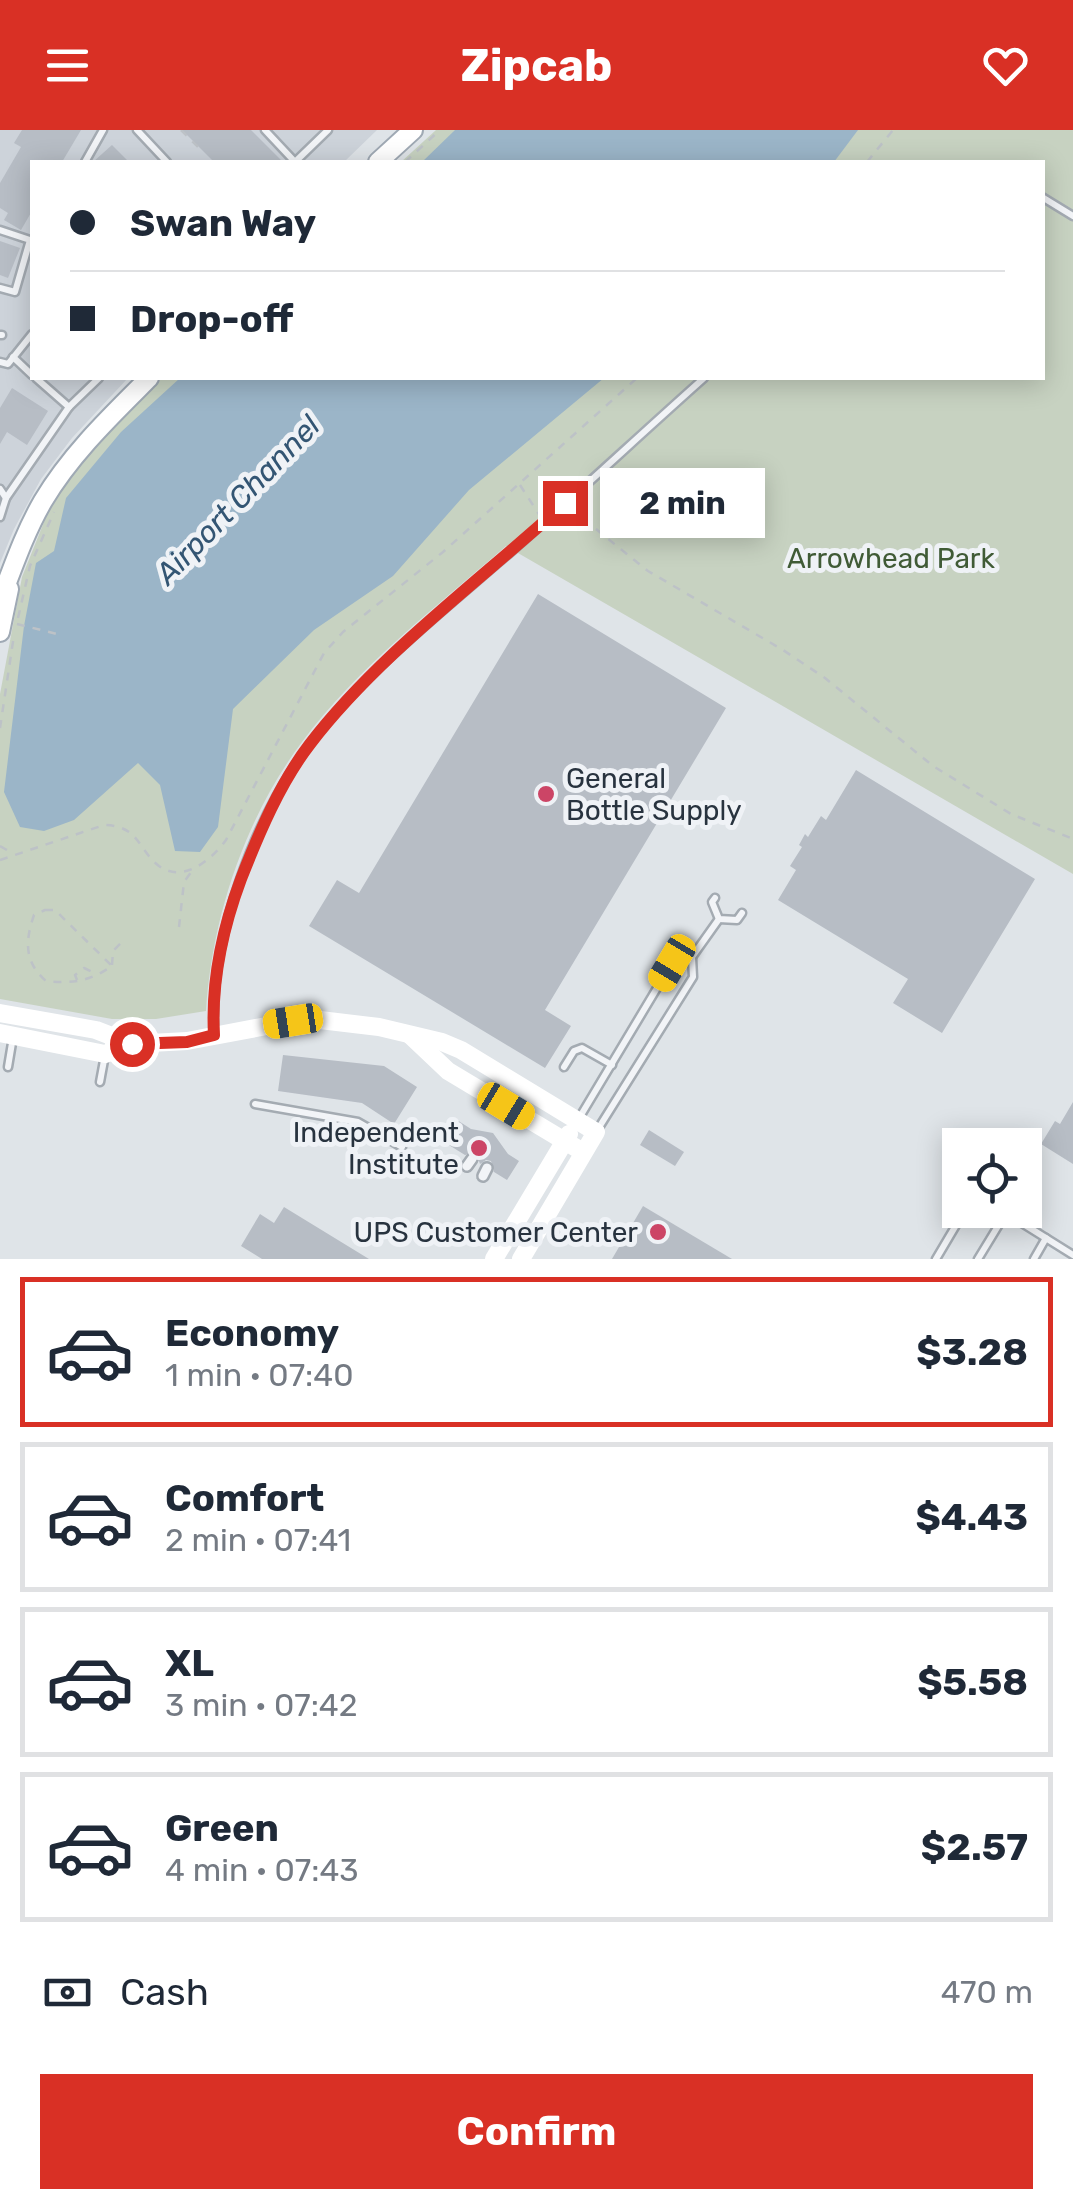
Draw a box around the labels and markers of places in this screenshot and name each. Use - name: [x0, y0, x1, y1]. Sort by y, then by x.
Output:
- place label: General Bottle Supply: [566, 762, 742, 827]
- marker: General Bottle Supply: [535, 783, 557, 805]
- place label: Independent Institute: [293, 1116, 459, 1181]
- marker: Independent Institute: [468, 1137, 490, 1159]
- place label: UPS Customer Center: [354, 1216, 638, 1249]
- marker: UPS Customer Center: [647, 1221, 669, 1243]

